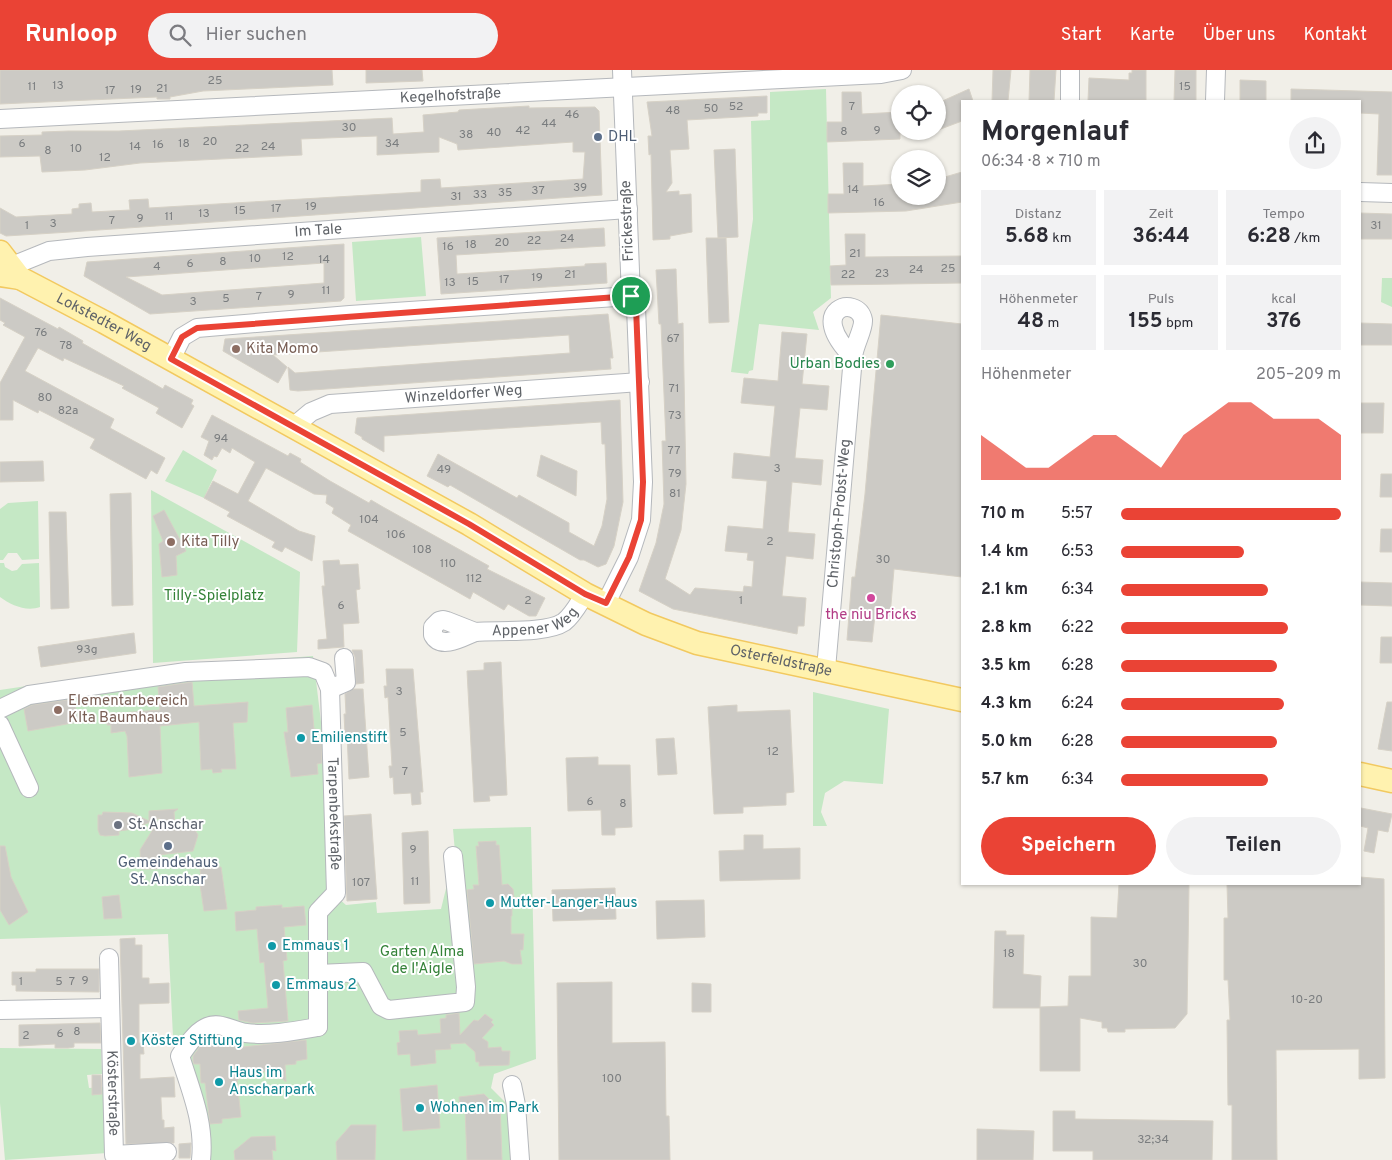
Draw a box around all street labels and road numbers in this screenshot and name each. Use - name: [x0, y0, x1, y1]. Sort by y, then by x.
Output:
- street label: Kegelhofstraße: [399, 84, 502, 108]
- street label: Frickestraße: [617, 180, 639, 262]
- street label: Im Tale: [294, 220, 343, 242]
- street label: Lokstedter Weg: [53, 289, 155, 356]
- street label: Winzeldorfer Weg: [404, 381, 523, 408]
- street label: Christoph-Probst-Weg: [824, 438, 855, 589]
- street label: Appener Weg: [492, 604, 583, 641]
- street label: Osterfeldstraße: [728, 641, 834, 681]
- street label: Tarpenbekstraße: [323, 757, 345, 871]
- street label: Kösterstraße: [102, 1050, 123, 1136]

